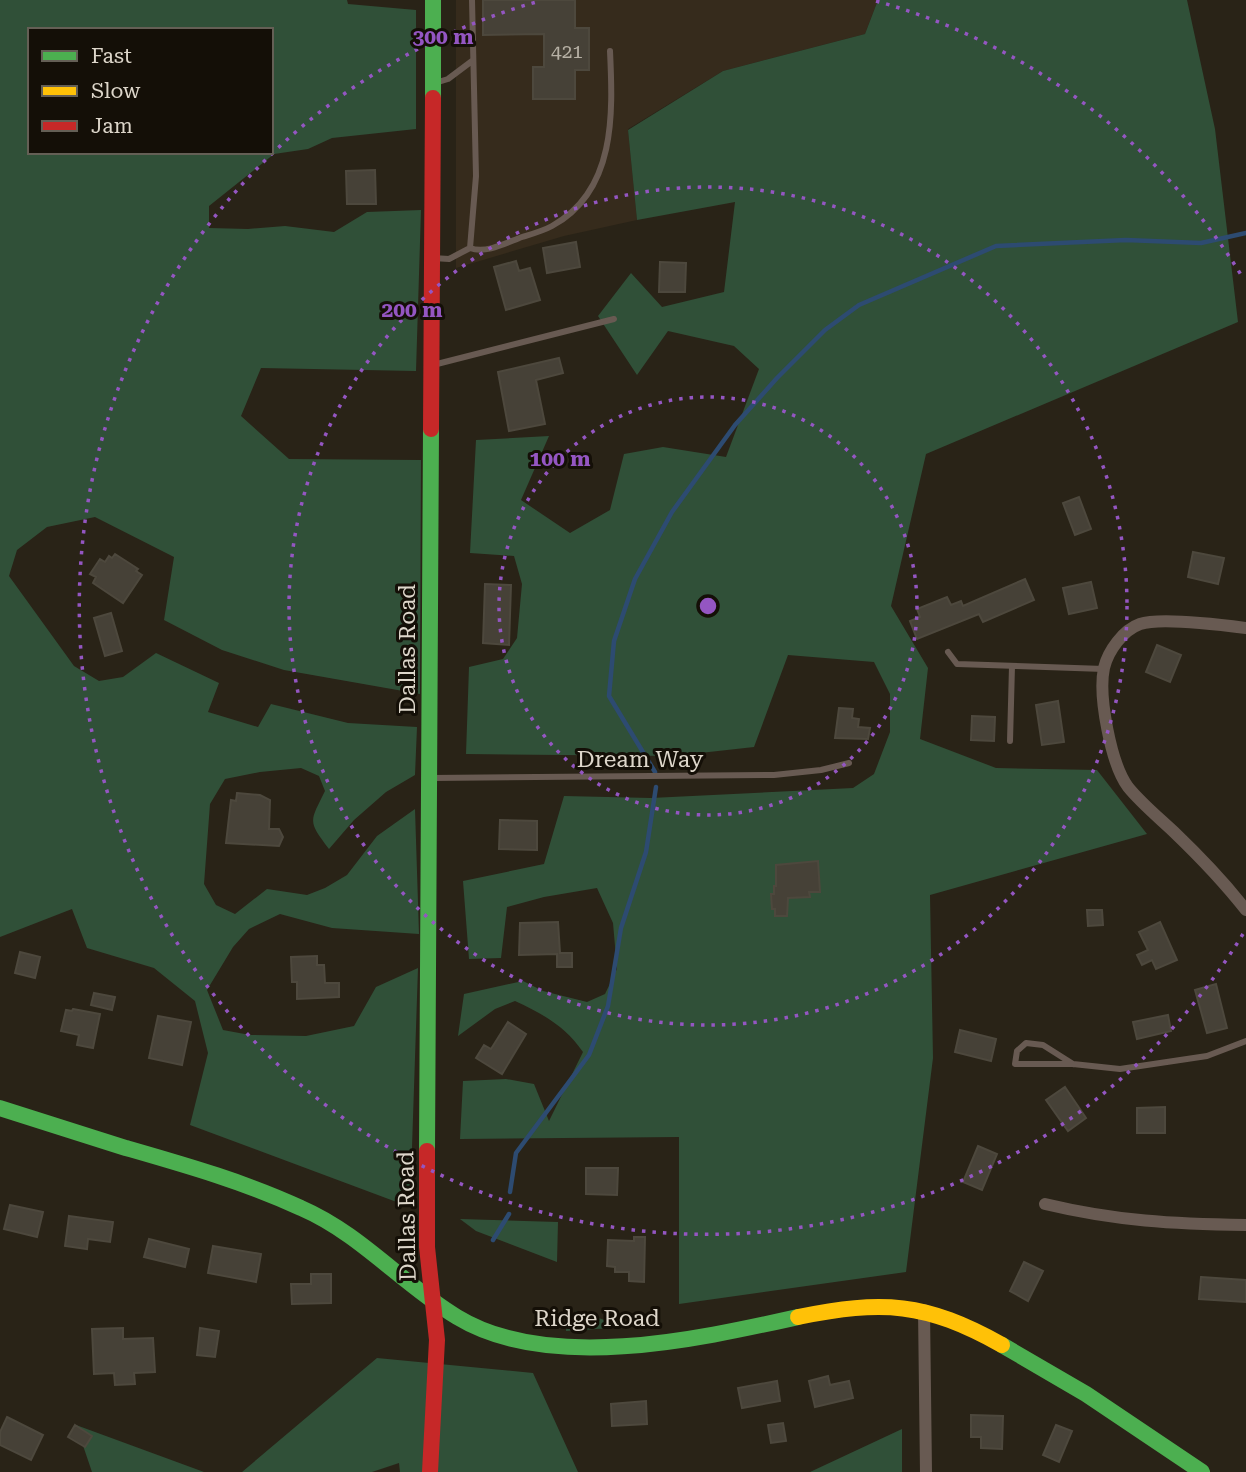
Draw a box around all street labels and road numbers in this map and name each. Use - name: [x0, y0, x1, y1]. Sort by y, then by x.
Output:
- street label: Dallas Road: [394, 584, 421, 714]
- street label: Dream Way: [577, 746, 704, 773]
- street label: Dallas Road: [392, 1150, 422, 1281]
- street label: Ridge Road: [534, 1305, 660, 1332]

